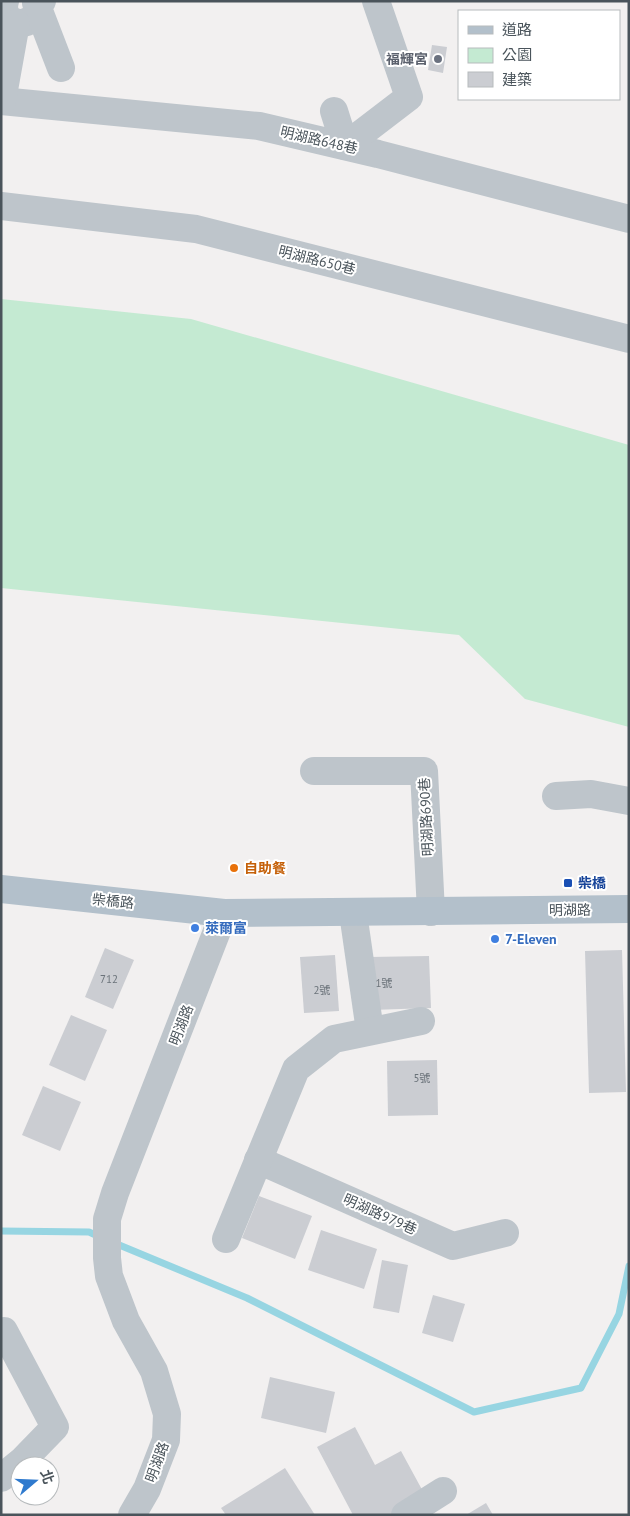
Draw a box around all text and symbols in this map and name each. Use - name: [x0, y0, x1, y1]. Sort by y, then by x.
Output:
- legend: [458, 10, 620, 100]
- text: 道路: [502, 20, 532, 39]
- text: 公園: [502, 45, 532, 64]
- place label: 福輝宮: [386, 50, 428, 68]
- marker: 福輝宮: [432, 53, 444, 65]
- text: 建築: [502, 70, 532, 89]
- street label: 明湖路648巷: [279, 122, 359, 158]
- street label: 明湖路650巷: [277, 242, 357, 278]
- street label: 明湖路690巷: [415, 777, 437, 857]
- place label: 自助餐: [244, 859, 286, 877]
- marker: 自助餐: [228, 862, 240, 874]
- place label: 柴橋: [578, 874, 606, 892]
- marker: 柴橋: [562, 877, 574, 889]
- street label: 柴橋路: [91, 890, 135, 912]
- street label: 明湖路: [549, 901, 591, 919]
- place label: 萊爾富: [205, 919, 247, 937]
- marker: 萊爾富: [189, 922, 201, 934]
- place label: 7-Eleven: [505, 930, 557, 948]
- marker: 7-Eleven: [489, 933, 501, 945]
- house number: 712: [100, 972, 118, 986]
- house number: 1號: [376, 976, 393, 990]
- house number: 2號: [314, 983, 331, 997]
- street label: 明湖路: [165, 1002, 197, 1048]
- house number: 5號: [414, 1071, 431, 1085]
- street label: 明湖路979巷: [340, 1190, 420, 1238]
- street label: 明湖路: [141, 1439, 173, 1485]
- north arrow: [10, 1456, 60, 1506]
- text: 北: [37, 1467, 58, 1486]

